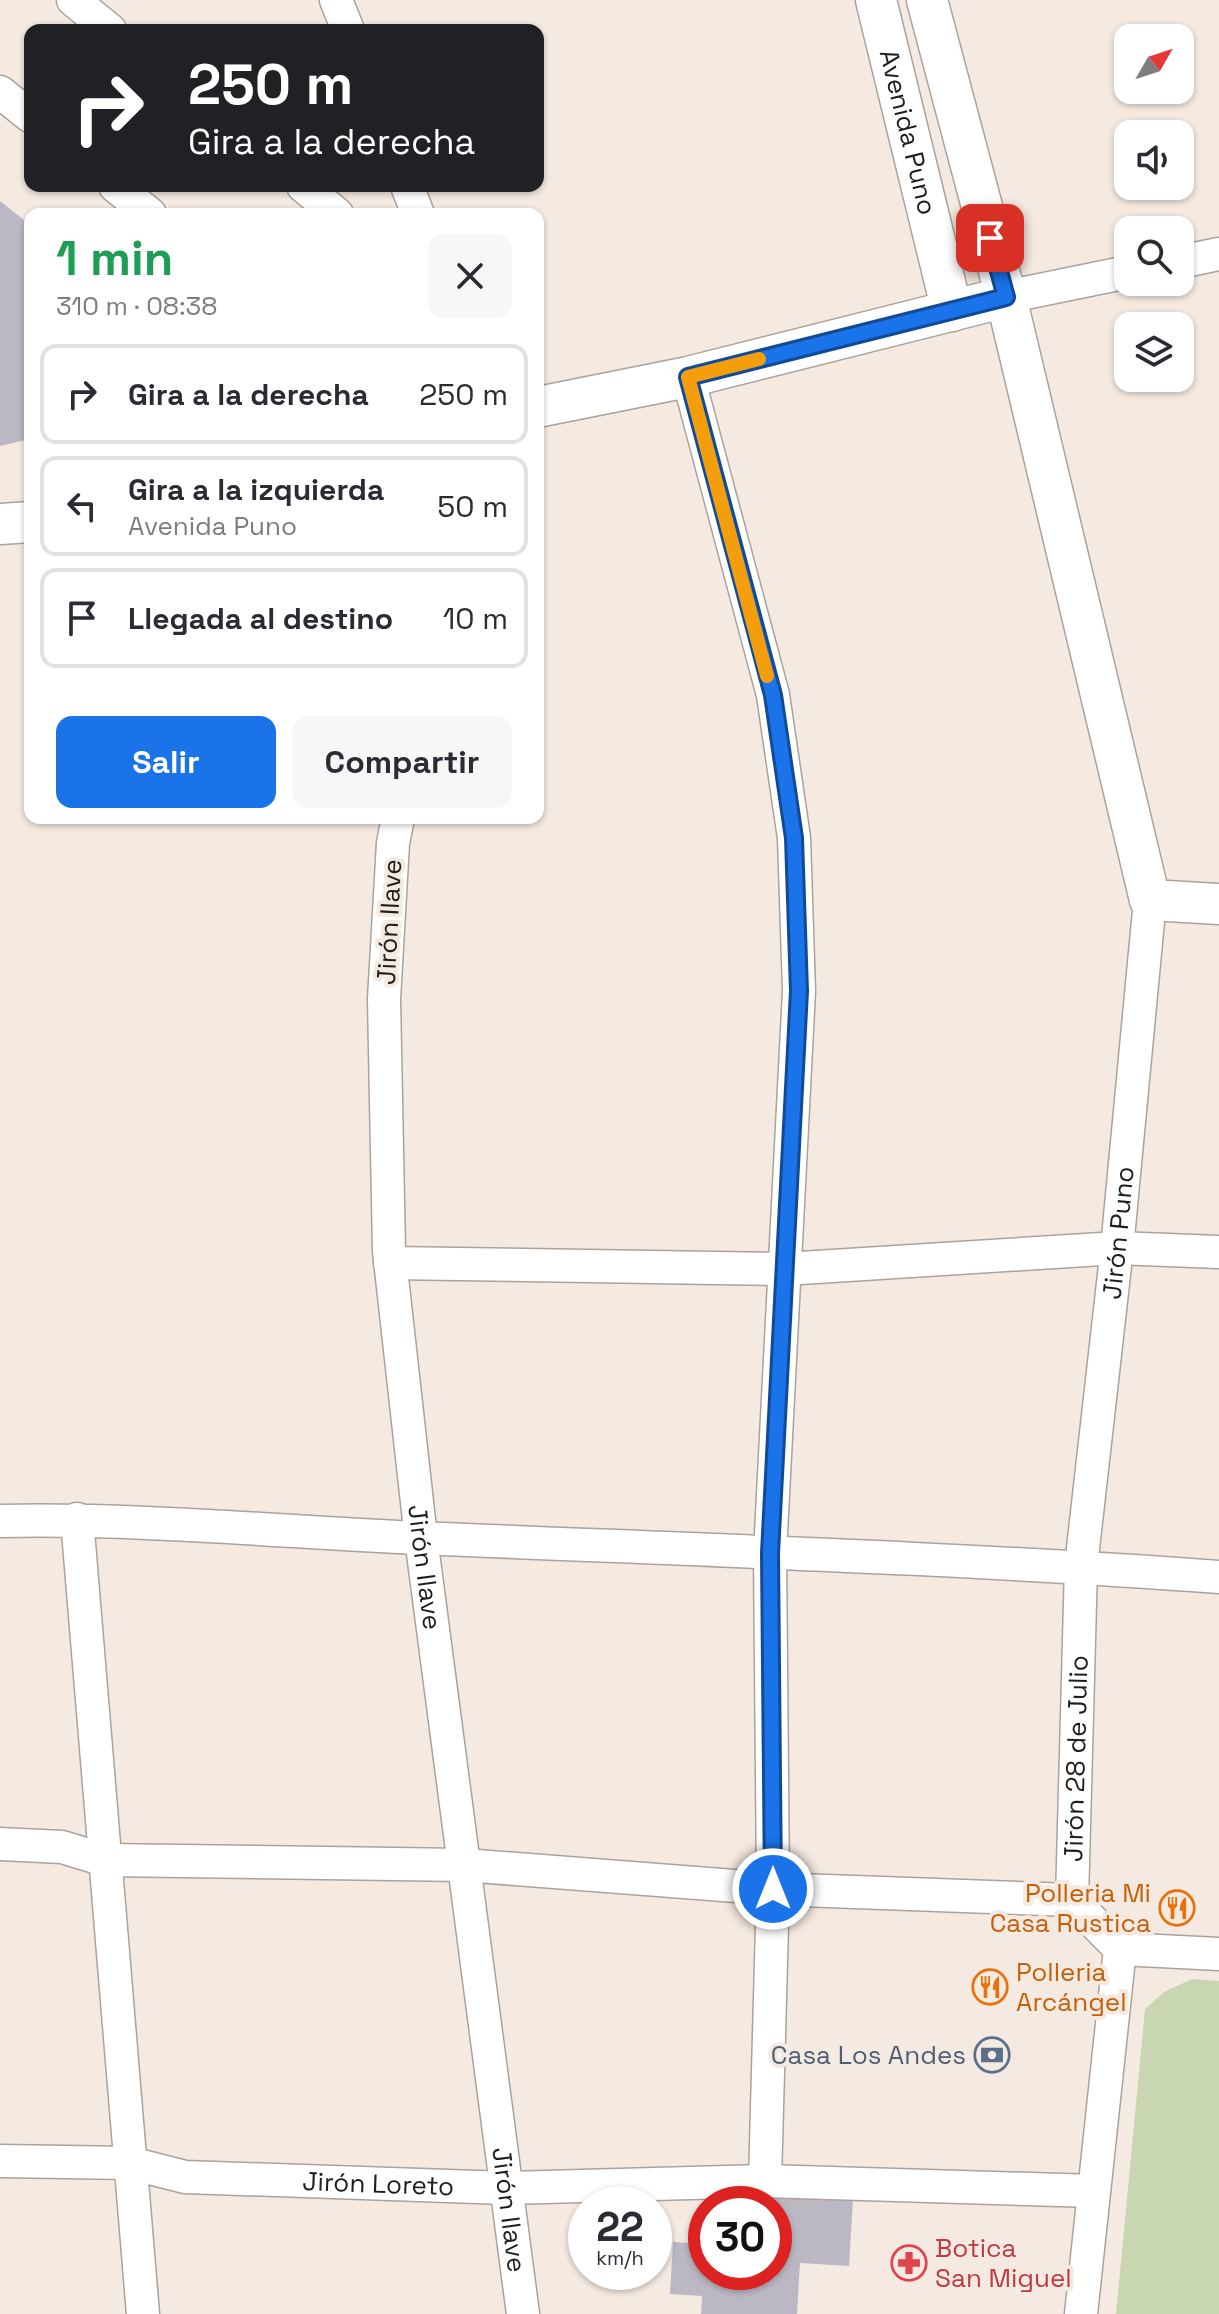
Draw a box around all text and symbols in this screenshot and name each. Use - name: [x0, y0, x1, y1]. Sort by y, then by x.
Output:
- north arrow: [1114, 24, 1194, 104]
- map controls: [1114, 24, 1194, 392]
- street label: Avenida Puno: [872, 46, 945, 218]
- text: 250 m: [188, 49, 353, 120]
- icon: right: [56, 56, 160, 160]
- text: Gira a la derecha: [188, 119, 475, 165]
- button: sound: [1114, 120, 1194, 200]
- pin: [956, 204, 1024, 272]
- icon: arrive: [968, 216, 1012, 260]
- button: search: [1114, 216, 1194, 296]
- text: 1 min: [56, 228, 173, 289]
- button: close: [428, 234, 512, 318]
- text: 310 m · 08:38: [56, 289, 217, 323]
- button: layers: [1114, 312, 1194, 392]
- icon: right: [60, 372, 104, 416]
- text: Gira a la derecha: [128, 375, 369, 414]
- text: 250 m: [419, 375, 508, 414]
- text: Gira a la izquierda: [128, 470, 384, 509]
- icon: left: [60, 484, 104, 528]
- text: 50 m: [437, 487, 508, 526]
- text: Avenida Puno: [128, 509, 297, 543]
- icon: arrive: [60, 596, 104, 640]
- text: Llegada al destino: [128, 599, 393, 638]
- text: 10 m: [443, 599, 508, 638]
- button: Salir: [56, 716, 276, 808]
- button: Compartir: [292, 716, 512, 808]
- street label: Jirón Ilave: [369, 858, 409, 986]
- street label: Jirón Puno: [1094, 1165, 1142, 1301]
- street label: Jirón Ilave: [400, 1503, 450, 1632]
- street label: Jirón 28 de Julio: [1056, 1655, 1096, 1862]
- position arrow: [731, 1847, 815, 1931]
- place label: Polleria Mi Casa Rustica: [990, 1876, 1151, 1940]
- restaurant icon: Polleria Mi Casa Rustica: [1158, 1889, 1196, 1927]
- place label: Polleria Arcángel: [1016, 1955, 1127, 2019]
- restaurant icon: Polleria Arcángel: [971, 1968, 1009, 2006]
- bank icon: Casa Los Andes: [973, 2036, 1011, 2074]
- place label: Casa Los Andes: [771, 2038, 966, 2072]
- street label: Jirón Ilave: [484, 2145, 534, 2274]
- street label: Jirón Loreto: [302, 2164, 455, 2203]
- speed limit sign: 30: [688, 2186, 792, 2290]
- text: 22: [596, 2202, 644, 2253]
- place label: Botica San Miguel: [935, 2231, 1072, 2295]
- pharmacy icon: Botica San Miguel: [890, 2244, 928, 2282]
- text: km/h: [596, 2245, 644, 2271]

